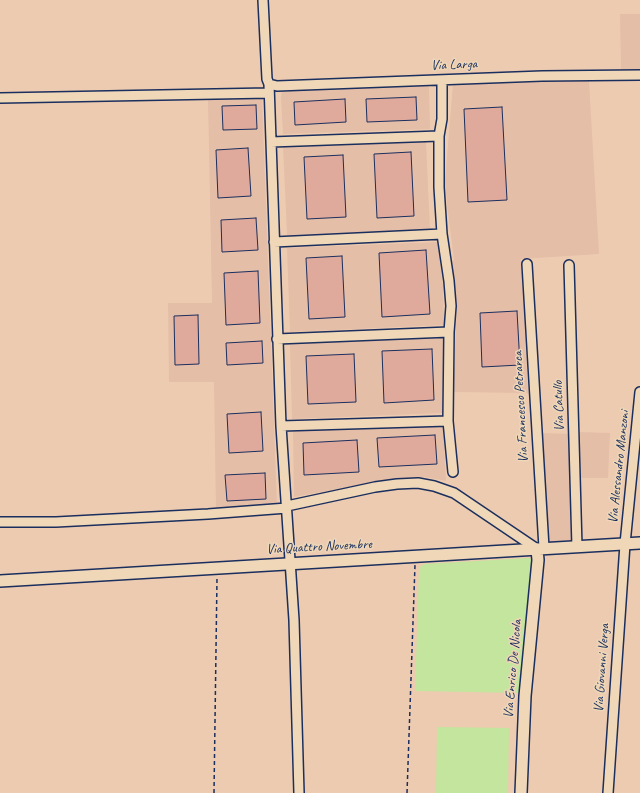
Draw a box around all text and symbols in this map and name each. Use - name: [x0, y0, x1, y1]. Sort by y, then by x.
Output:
- street label: Via Larga: [431, 56, 477, 74]
- street label: Via Francesco Petrarca: [510, 351, 532, 463]
- street label: Via Catullo: [550, 380, 568, 432]
- street label: Via Alessandro Manzoni: [605, 410, 633, 524]
- street label: Via Quattro Novembre: [266, 536, 372, 558]
- street label: Via Enrico De Nicola: [500, 619, 526, 719]
- street label: Via Giovanni Verga: [591, 623, 613, 713]

